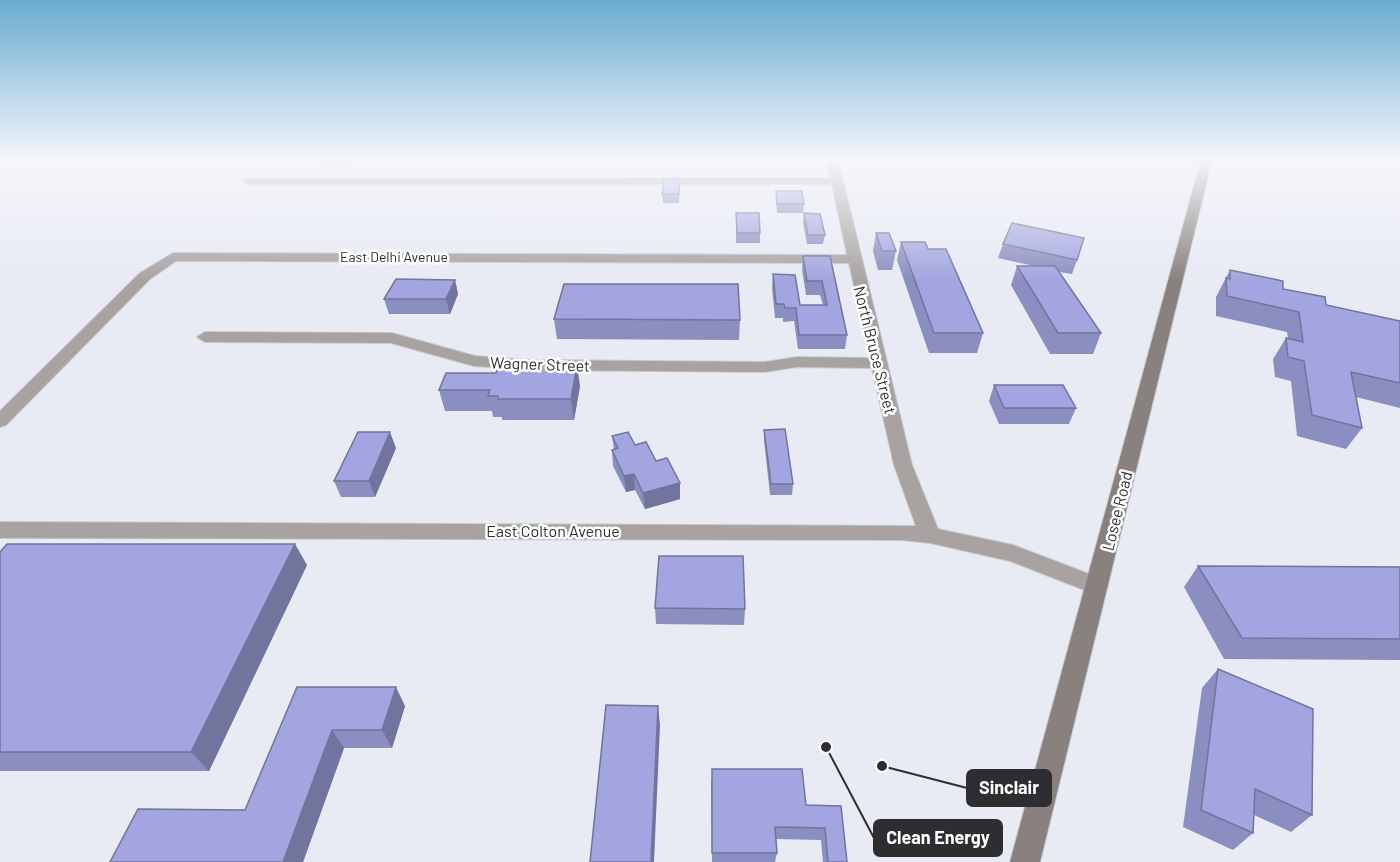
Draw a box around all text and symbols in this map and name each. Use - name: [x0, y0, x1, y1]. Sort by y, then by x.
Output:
- street label: East Delhi Avenue: [340, 248, 448, 265]
- street label: North Bruce Street: [850, 284, 901, 416]
- street label: Wagner Street: [490, 352, 590, 375]
- street label: Losee Road: [1097, 469, 1136, 553]
- street label: East Colton Avenue: [486, 521, 620, 540]
- callout: Sinclair: [967, 770, 1051, 806]
- text: Sinclair: [979, 776, 1039, 798]
- callout: Clean Energy: [874, 820, 1002, 856]
- text: Clean Energy: [886, 826, 990, 848]

